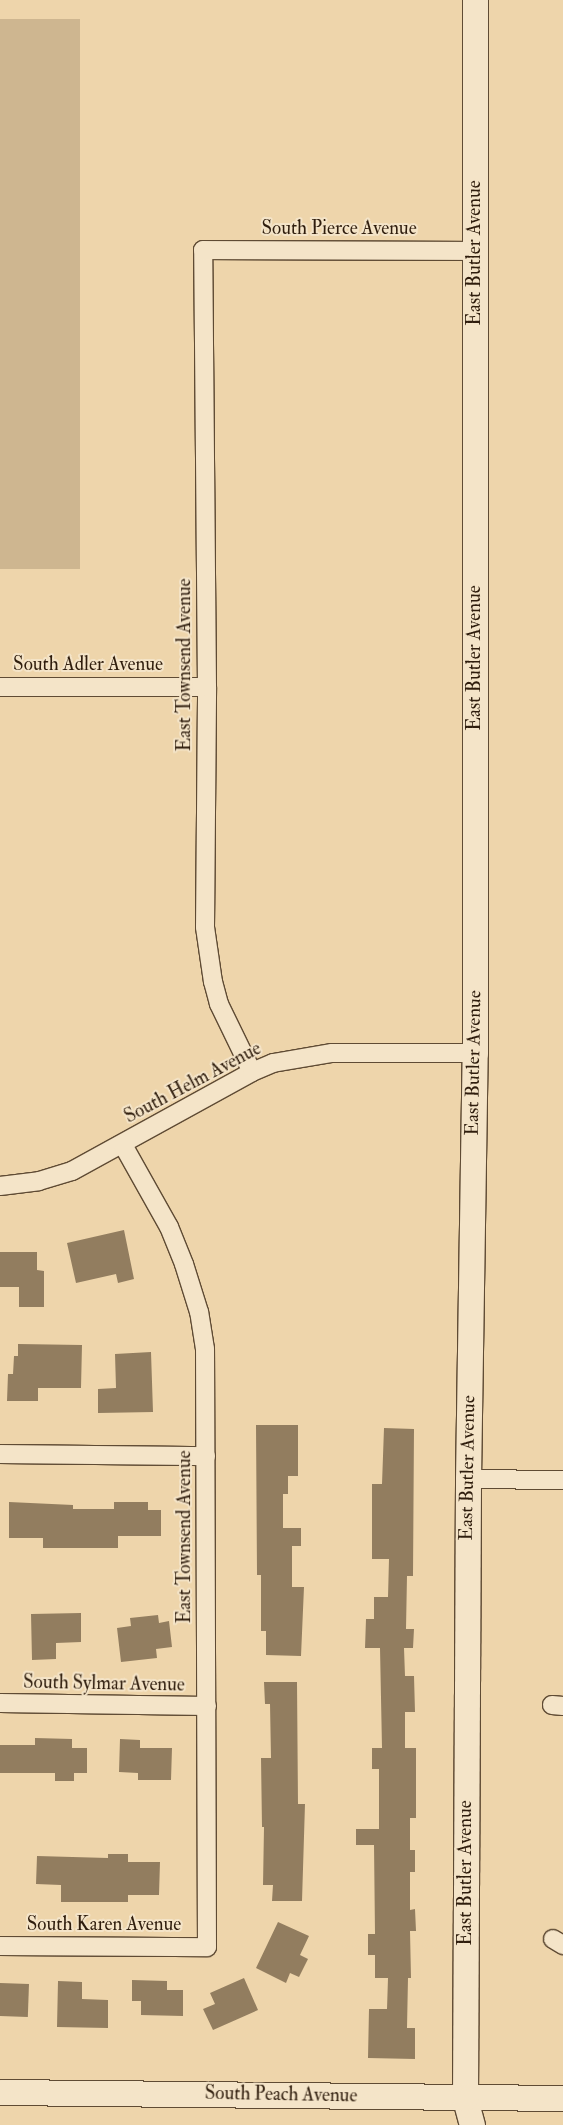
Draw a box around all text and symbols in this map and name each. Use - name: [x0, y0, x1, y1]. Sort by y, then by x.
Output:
- street label: East Butler Avenue: [464, 180, 486, 326]
- street label: South Pierce Avenue: [261, 218, 417, 240]
- street label: East Townsend Avenue: [174, 579, 196, 751]
- street label: East Butler Avenue: [464, 585, 486, 731]
- street label: South Adler Avenue: [13, 654, 163, 676]
- street label: East Butler Avenue: [461, 990, 487, 1136]
- street label: South Helm Avenue: [121, 1037, 265, 1129]
- street label: East Butler Avenue: [455, 1395, 481, 1541]
- street label: East Townsend Avenue: [174, 1451, 196, 1623]
- street label: South Sylmar Avenue: [23, 1671, 185, 1697]
- street label: East Butler Avenue: [455, 1800, 477, 1946]
- street label: South Karen Avenue: [27, 1914, 181, 1936]
- street label: South Peach Avenue: [205, 2082, 357, 2108]

